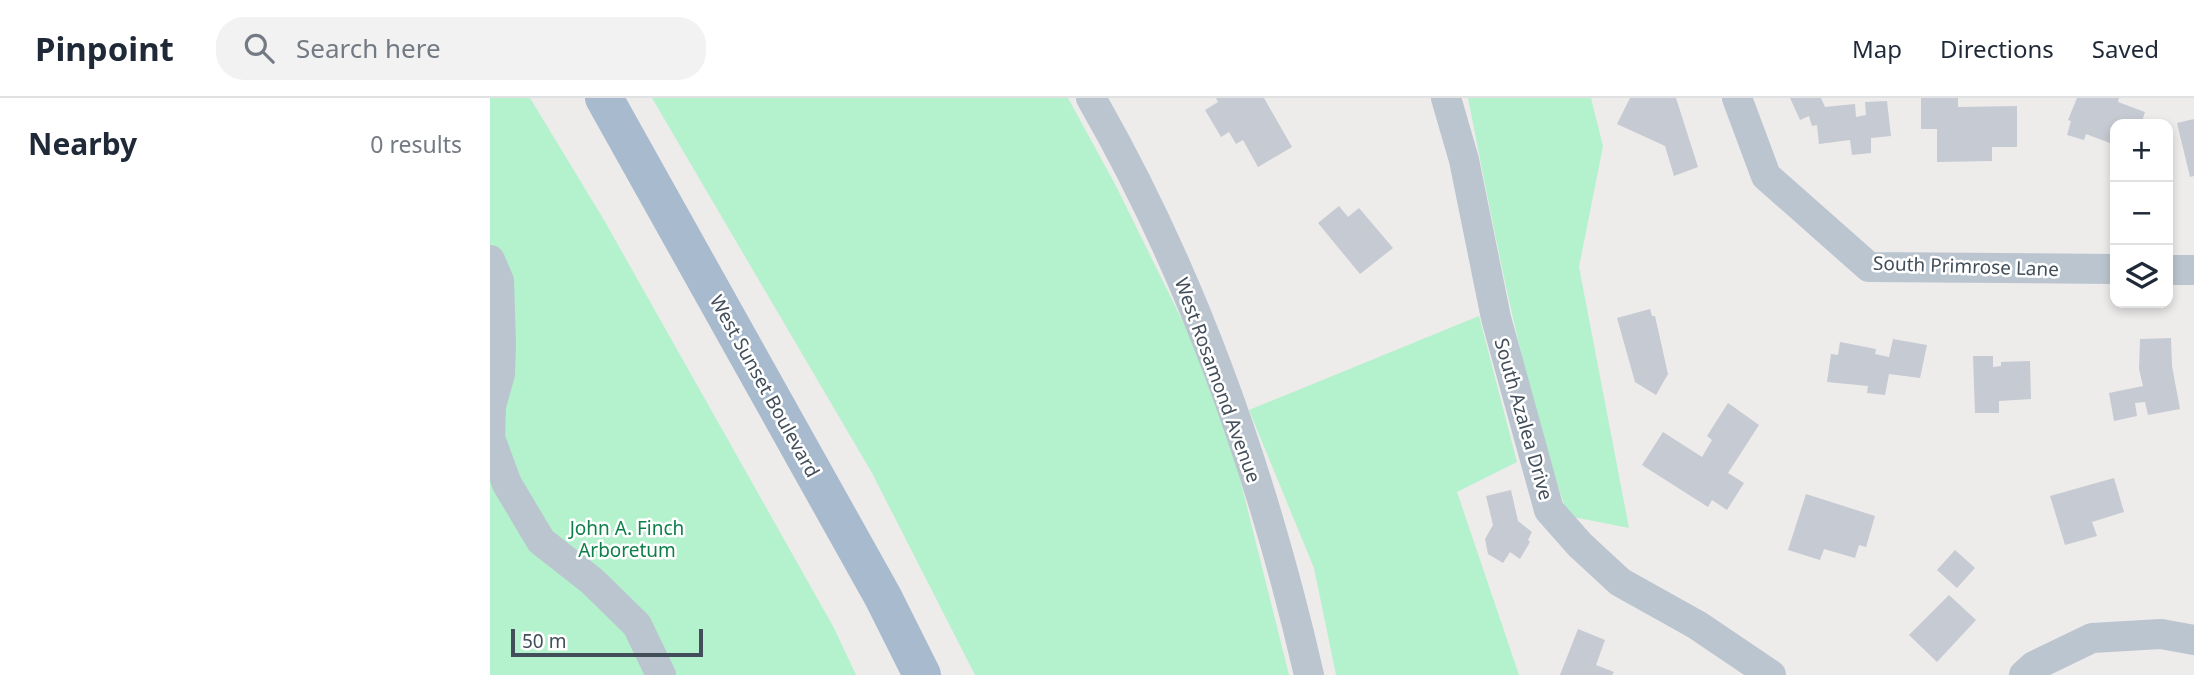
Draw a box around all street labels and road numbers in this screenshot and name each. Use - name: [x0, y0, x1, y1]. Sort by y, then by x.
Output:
- street label: South Primrose Lane: [1873, 250, 2059, 282]
- street label: West Rosamond Avenue: [1169, 274, 1267, 486]
- street label: West Sunset Boulevard: [704, 290, 826, 482]
- street label: South Azalea Drive: [1488, 335, 1560, 503]

